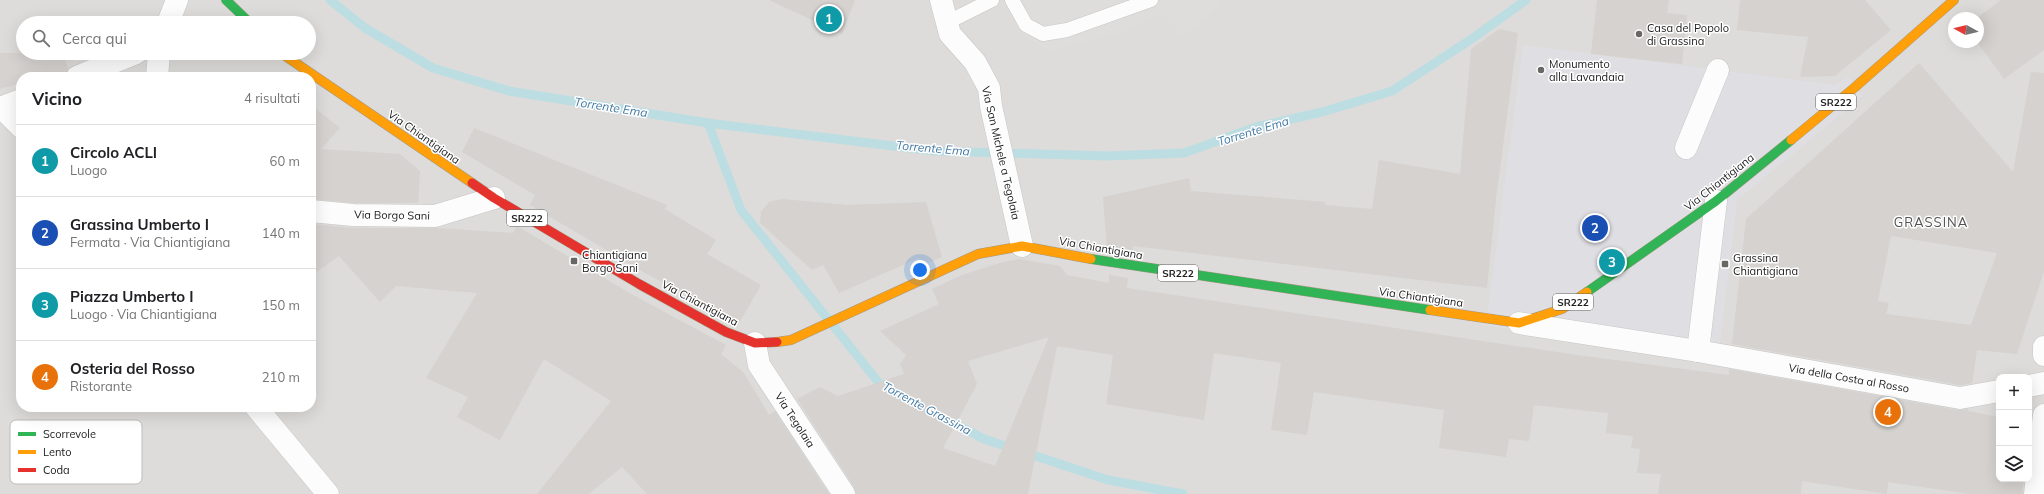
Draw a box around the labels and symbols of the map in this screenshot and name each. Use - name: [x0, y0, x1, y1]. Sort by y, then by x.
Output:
- pin: 1: [816, 4, 842, 34]
- north arrow: [1948, 12, 1984, 48]
- place label: Casa del Popolo di Grassina: [1647, 21, 1729, 48]
- marker: Casa del Popolo di Grassina: [1634, 29, 1644, 39]
- place label: Monumento alla Lavandaia: [1549, 57, 1624, 84]
- marker: Monumento alla Lavandaia: [1536, 65, 1546, 75]
- street label: Via San Michele a Tegolaia: [979, 85, 1023, 221]
- water label: Torrente Ema: [573, 94, 649, 120]
- road number: SR222: [1816, 94, 1856, 110]
- street label: Via Chiantigiana: [385, 107, 463, 167]
- water label: Torrente Ema: [1215, 113, 1291, 149]
- water label: Torrente Ema: [895, 137, 971, 159]
- street label: Via Chiantigiana: [1681, 150, 1757, 214]
- street label: Via Borgo Sani: [354, 207, 430, 223]
- road number: SR222: [507, 210, 547, 226]
- pin: 2: [1582, 213, 1608, 243]
- district label: GRASSINA: [1894, 214, 1968, 230]
- street label: Via Chiantigiana: [1058, 234, 1144, 262]
- pin: 3: [1599, 247, 1625, 277]
- place label: Chiantigiana Borgo Sani: [582, 248, 647, 275]
- place label: Grassina Chiantigiana: [1733, 251, 1798, 278]
- marker: Chiantigiana Borgo Sani: [569, 256, 579, 266]
- marker: Grassina Chiantigiana: [1720, 259, 1730, 269]
- your location: [910, 260, 930, 280]
- road number: SR222: [1158, 265, 1198, 281]
- street label: Via Chiantigiana: [659, 277, 741, 329]
- street label: Via Chiantigiana: [1378, 284, 1464, 310]
- road number: SR222: [1553, 294, 1593, 310]
- street label: Via della Costa al Rosso: [1788, 360, 1910, 396]
- water label: Torrente Grassina: [880, 378, 974, 438]
- street label: Via Tegolaia: [772, 390, 818, 450]
- pin: 4: [1875, 397, 1901, 427]
- legend: [10, 420, 142, 484]
- text: Scorrevole: [43, 427, 96, 441]
- text: Lento: [43, 445, 71, 459]
- text: Coda: [43, 463, 70, 477]

